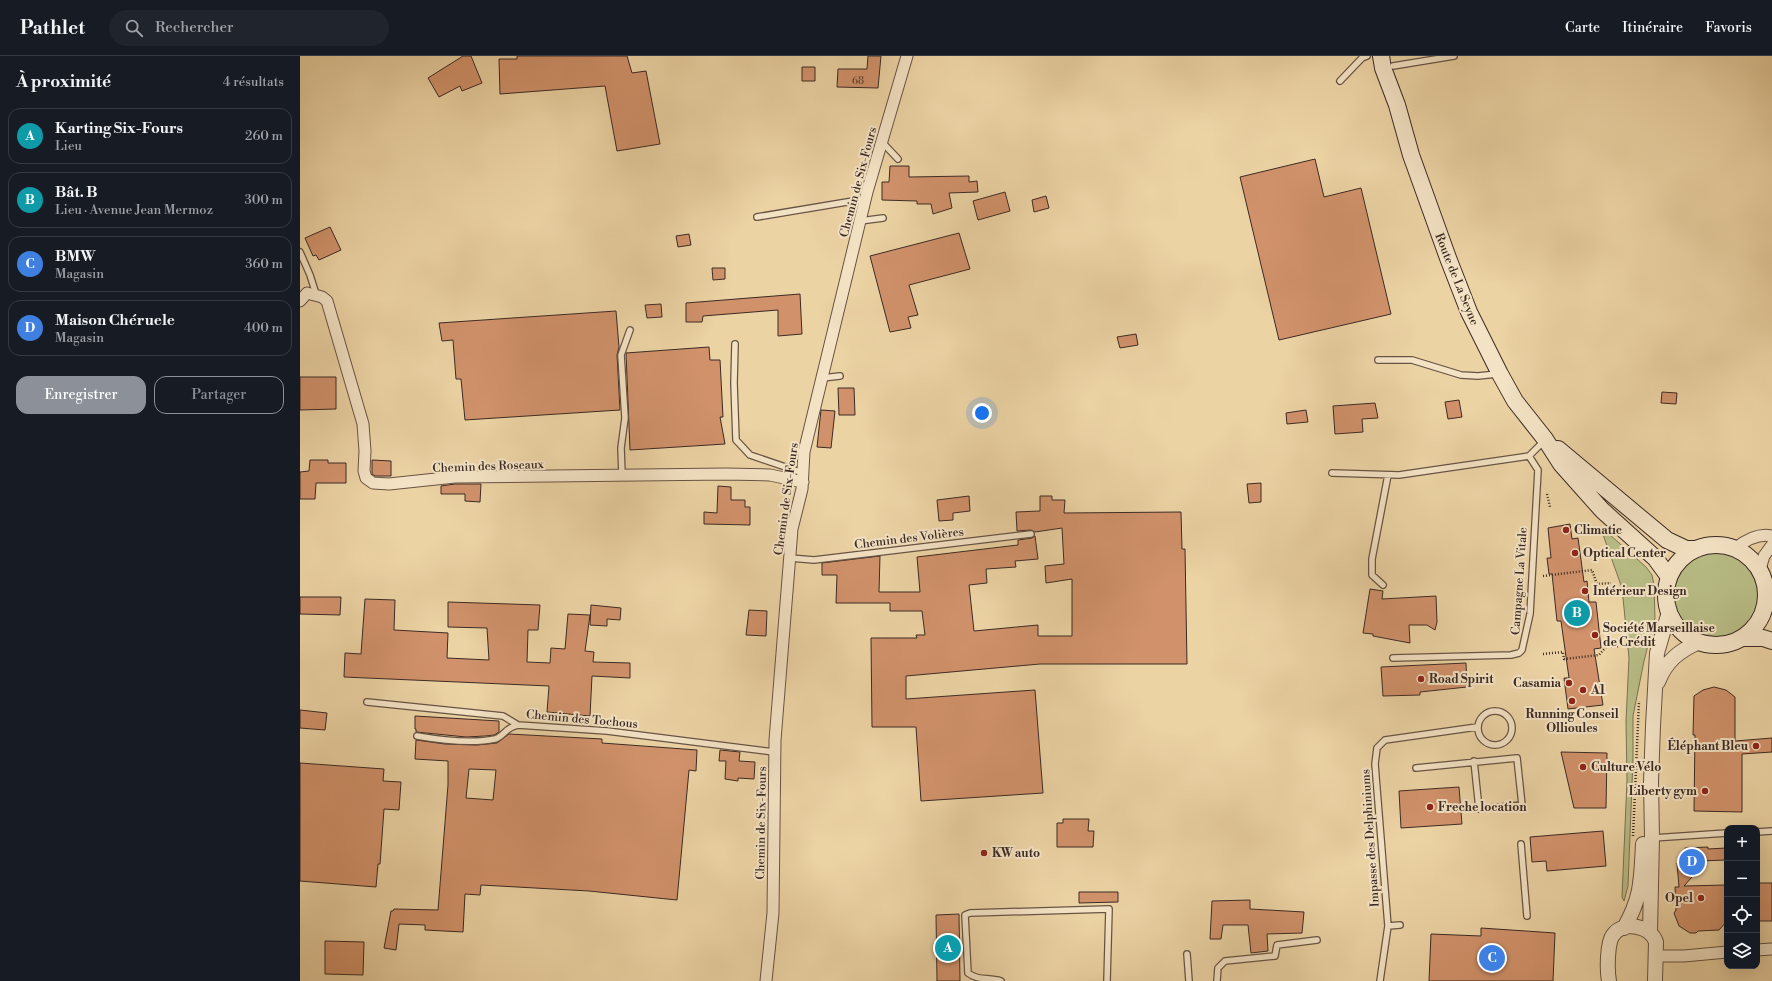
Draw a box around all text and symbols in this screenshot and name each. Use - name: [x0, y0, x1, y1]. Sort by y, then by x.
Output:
- search box: [109, 10, 389, 46]
- text: Pathlet: [20, 16, 85, 40]
- icon: search: [123, 17, 145, 39]
- text: Rechercher: [155, 18, 234, 37]
- text: Carte: [1565, 19, 1600, 37]
- text: Itinéraire: [1622, 19, 1683, 37]
- text: Favoris: [1705, 19, 1752, 37]
- text: À proximité: [16, 71, 111, 93]
- text: 4 résultats: [223, 74, 284, 90]
- house number: 68: [852, 75, 864, 87]
- text: Karting Six-Fours: [55, 119, 183, 138]
- street label: Chemin de Six-Fours: [837, 125, 880, 239]
- text: A: [25, 128, 35, 144]
- text: 260 m: [245, 128, 283, 144]
- text: Lieu: [55, 138, 82, 154]
- text: Bât. B: [55, 183, 97, 202]
- text: B: [25, 192, 35, 208]
- text: 300 m: [245, 192, 283, 208]
- text: Lieu · Avenue Jean Mermoz: [55, 202, 213, 218]
- street label: Route de La Seyne: [1431, 231, 1482, 328]
- text: BMW: [55, 247, 95, 266]
- text: C: [25, 256, 35, 272]
- text: 360 m: [245, 256, 283, 272]
- text: Magasin: [55, 266, 104, 282]
- text: Maison Chéruele: [55, 311, 175, 330]
- text: D: [25, 320, 35, 336]
- text: 400 m: [244, 320, 283, 336]
- text: Magasin: [55, 330, 104, 346]
- button: Enregistrer: [16, 376, 146, 414]
- button: Partager: [154, 376, 284, 414]
- your location: [972, 403, 992, 423]
- street label: Chemin de Six-Fours: [771, 442, 802, 556]
- street label: Chemin des Roseaux: [432, 457, 545, 476]
- place label: Climatic: [1574, 523, 1622, 538]
- street label: Chemin des Volières: [853, 524, 965, 553]
- marker: Climatic: [1561, 525, 1571, 535]
- street label: Campagne La Vitale: [1508, 527, 1531, 635]
- place label: Optical Center: [1583, 546, 1666, 561]
- marker: Optical Center: [1570, 548, 1580, 558]
- place label: Intérieur Design: [1593, 584, 1687, 599]
- marker: Intérieur Design: [1580, 586, 1590, 596]
- pin: B: [1564, 598, 1590, 628]
- place label: Société Marseillaise de Crédit: [1603, 621, 1715, 650]
- marker: Société Marseillaise de Crédit: [1590, 630, 1600, 640]
- place label: Road Spirit: [1429, 672, 1494, 687]
- marker: Road Spirit: [1416, 674, 1426, 684]
- place label: Casamia: [1513, 676, 1562, 691]
- marker: Casamia: [1564, 678, 1574, 688]
- place label: A1: [1590, 683, 1606, 698]
- marker: A1: [1578, 685, 1588, 695]
- marker: Running Conseil Ollioules: [1567, 696, 1577, 706]
- street label: Chemin des Tochous: [525, 707, 639, 732]
- place label: Running Conseil Ollioules: [1525, 707, 1619, 736]
- place label: Éléphant Bleu: [1667, 737, 1749, 754]
- marker: Éléphant Bleu: [1751, 741, 1761, 751]
- place label: Culture Vélo: [1591, 760, 1661, 775]
- marker: Culture Vélo: [1578, 762, 1588, 772]
- street label: Chemin de Six-Fours: [753, 766, 770, 880]
- street label: Impasse des Delphiniums: [1358, 768, 1383, 908]
- place label: Liberty gym: [1629, 784, 1697, 799]
- marker: Liberty gym: [1700, 786, 1710, 796]
- place label: Freche location: [1438, 800, 1527, 815]
- marker: Freche location: [1425, 802, 1435, 812]
- map controls: [1724, 825, 1760, 969]
- button: +: [1724, 825, 1760, 861]
- place label: KW auto: [992, 846, 1040, 861]
- pin: D: [1679, 847, 1705, 877]
- marker: KW auto: [979, 848, 989, 858]
- button: −: [1724, 861, 1760, 897]
- place label: Opel: [1665, 891, 1693, 906]
- marker: Opel: [1696, 893, 1706, 903]
- button: locate: [1724, 897, 1760, 933]
- pin: A: [935, 933, 961, 963]
- button: layers: [1724, 933, 1760, 969]
- pin: C: [1479, 943, 1505, 973]

